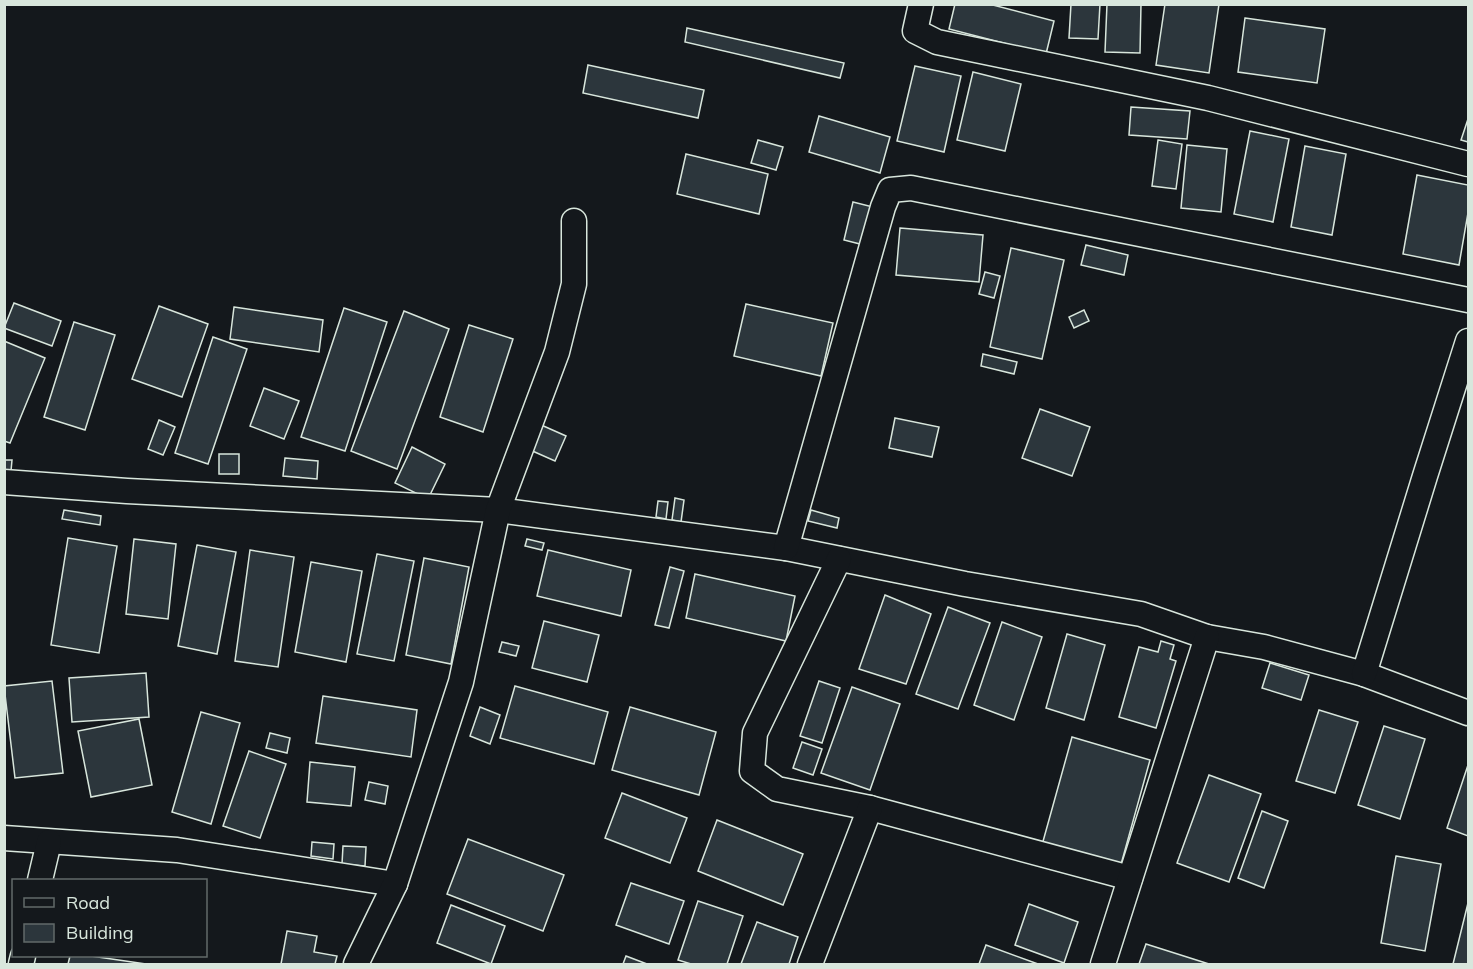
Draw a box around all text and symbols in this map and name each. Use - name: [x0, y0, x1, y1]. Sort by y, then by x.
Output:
- legend: [12, 879, 207, 957]
- text: Road: [66, 891, 110, 914]
- text: Building: [66, 921, 134, 944]

